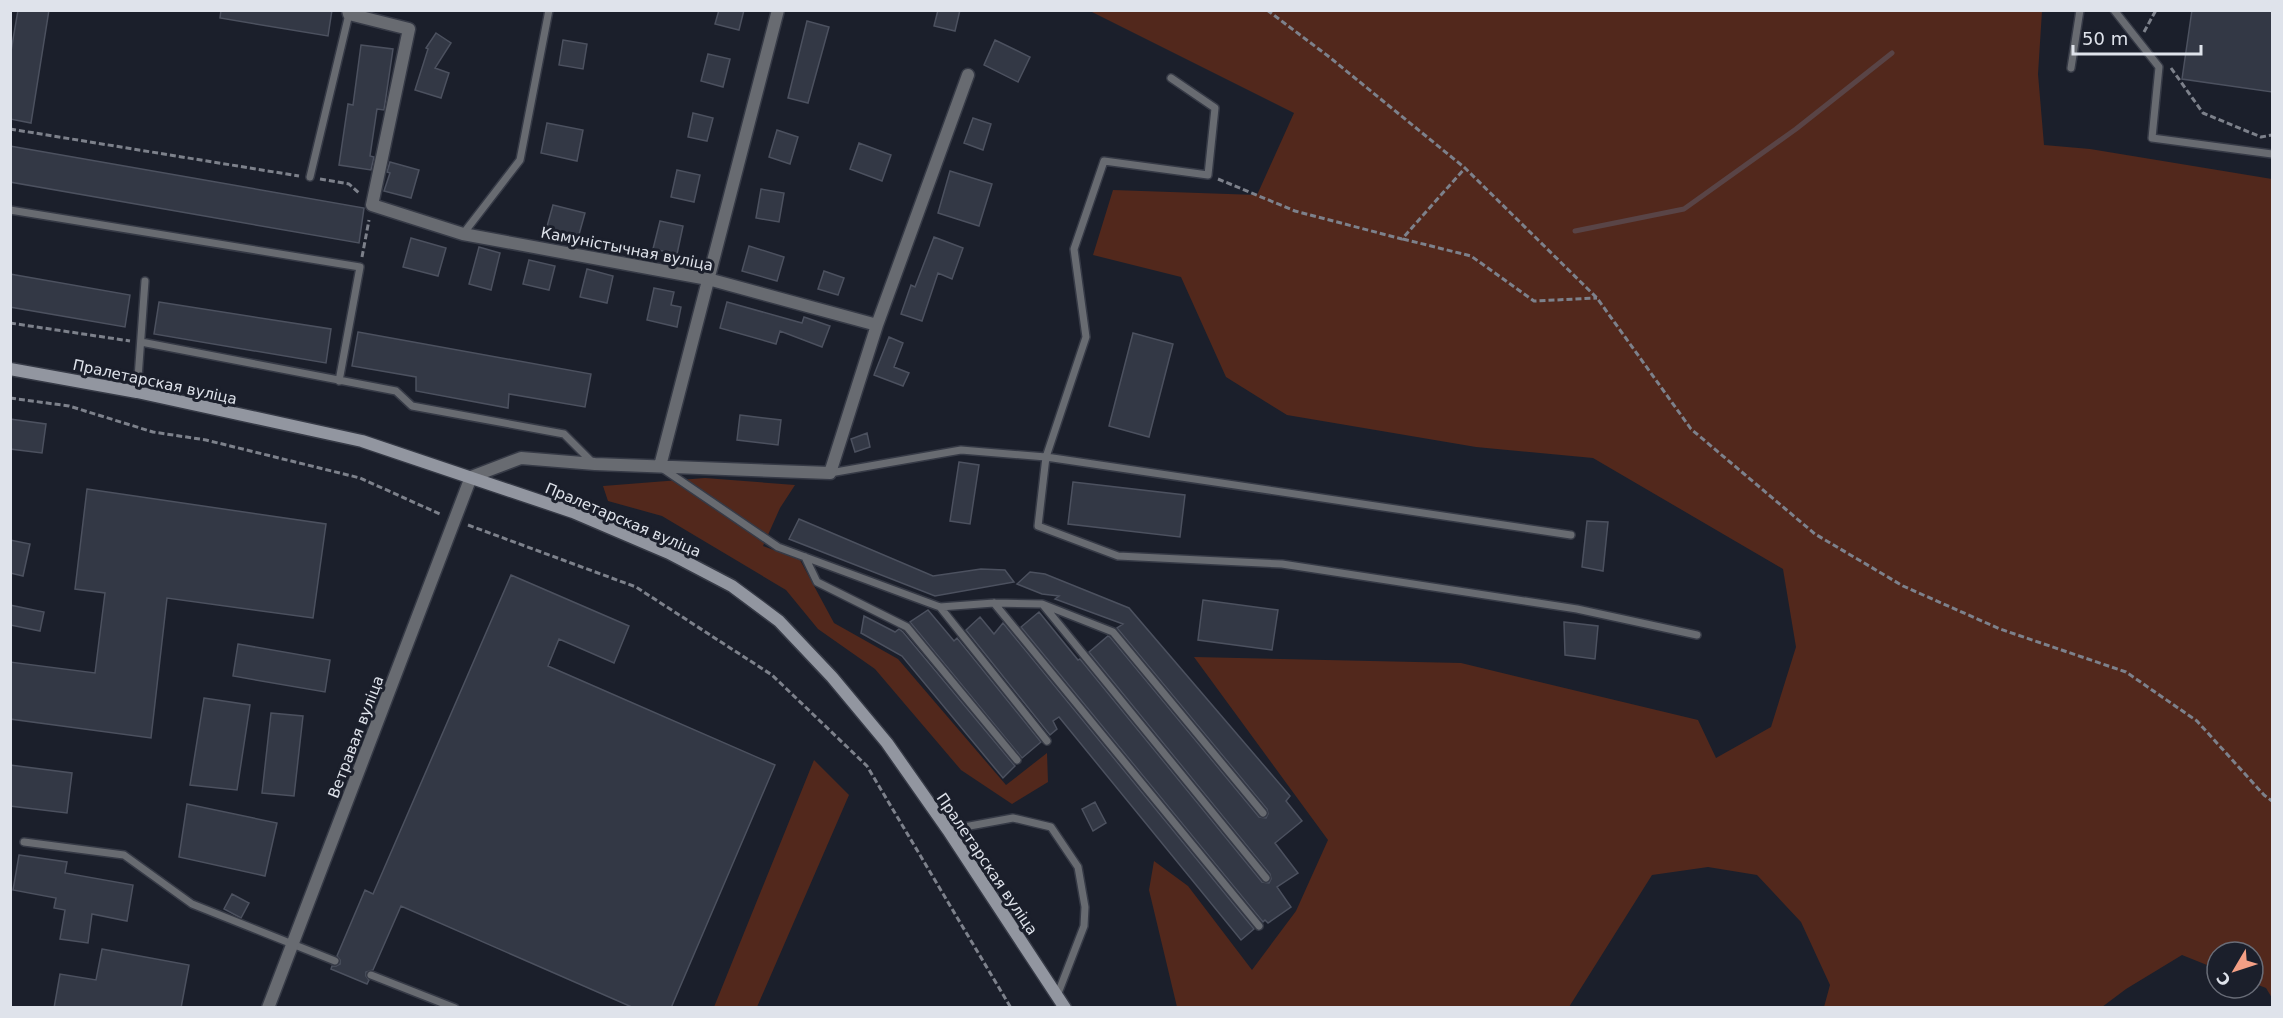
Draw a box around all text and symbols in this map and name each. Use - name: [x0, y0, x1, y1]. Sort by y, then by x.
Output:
- scale bar: [2073, 18, 2200, 56]
- text: 50 m: [2082, 28, 2128, 49]
- street label: Камуністычная вуліца: [539, 223, 715, 275]
- street label: Пралетарская вуліца: [71, 356, 239, 408]
- street label: Пралетарская вуліца: [542, 479, 704, 561]
- street label: Ветравая вуліца: [324, 673, 388, 801]
- street label: Пралетарская вуліца: [933, 790, 1041, 938]
- north arrow: [2205, 940, 2265, 1000]
- text: С: [2213, 969, 2235, 990]

